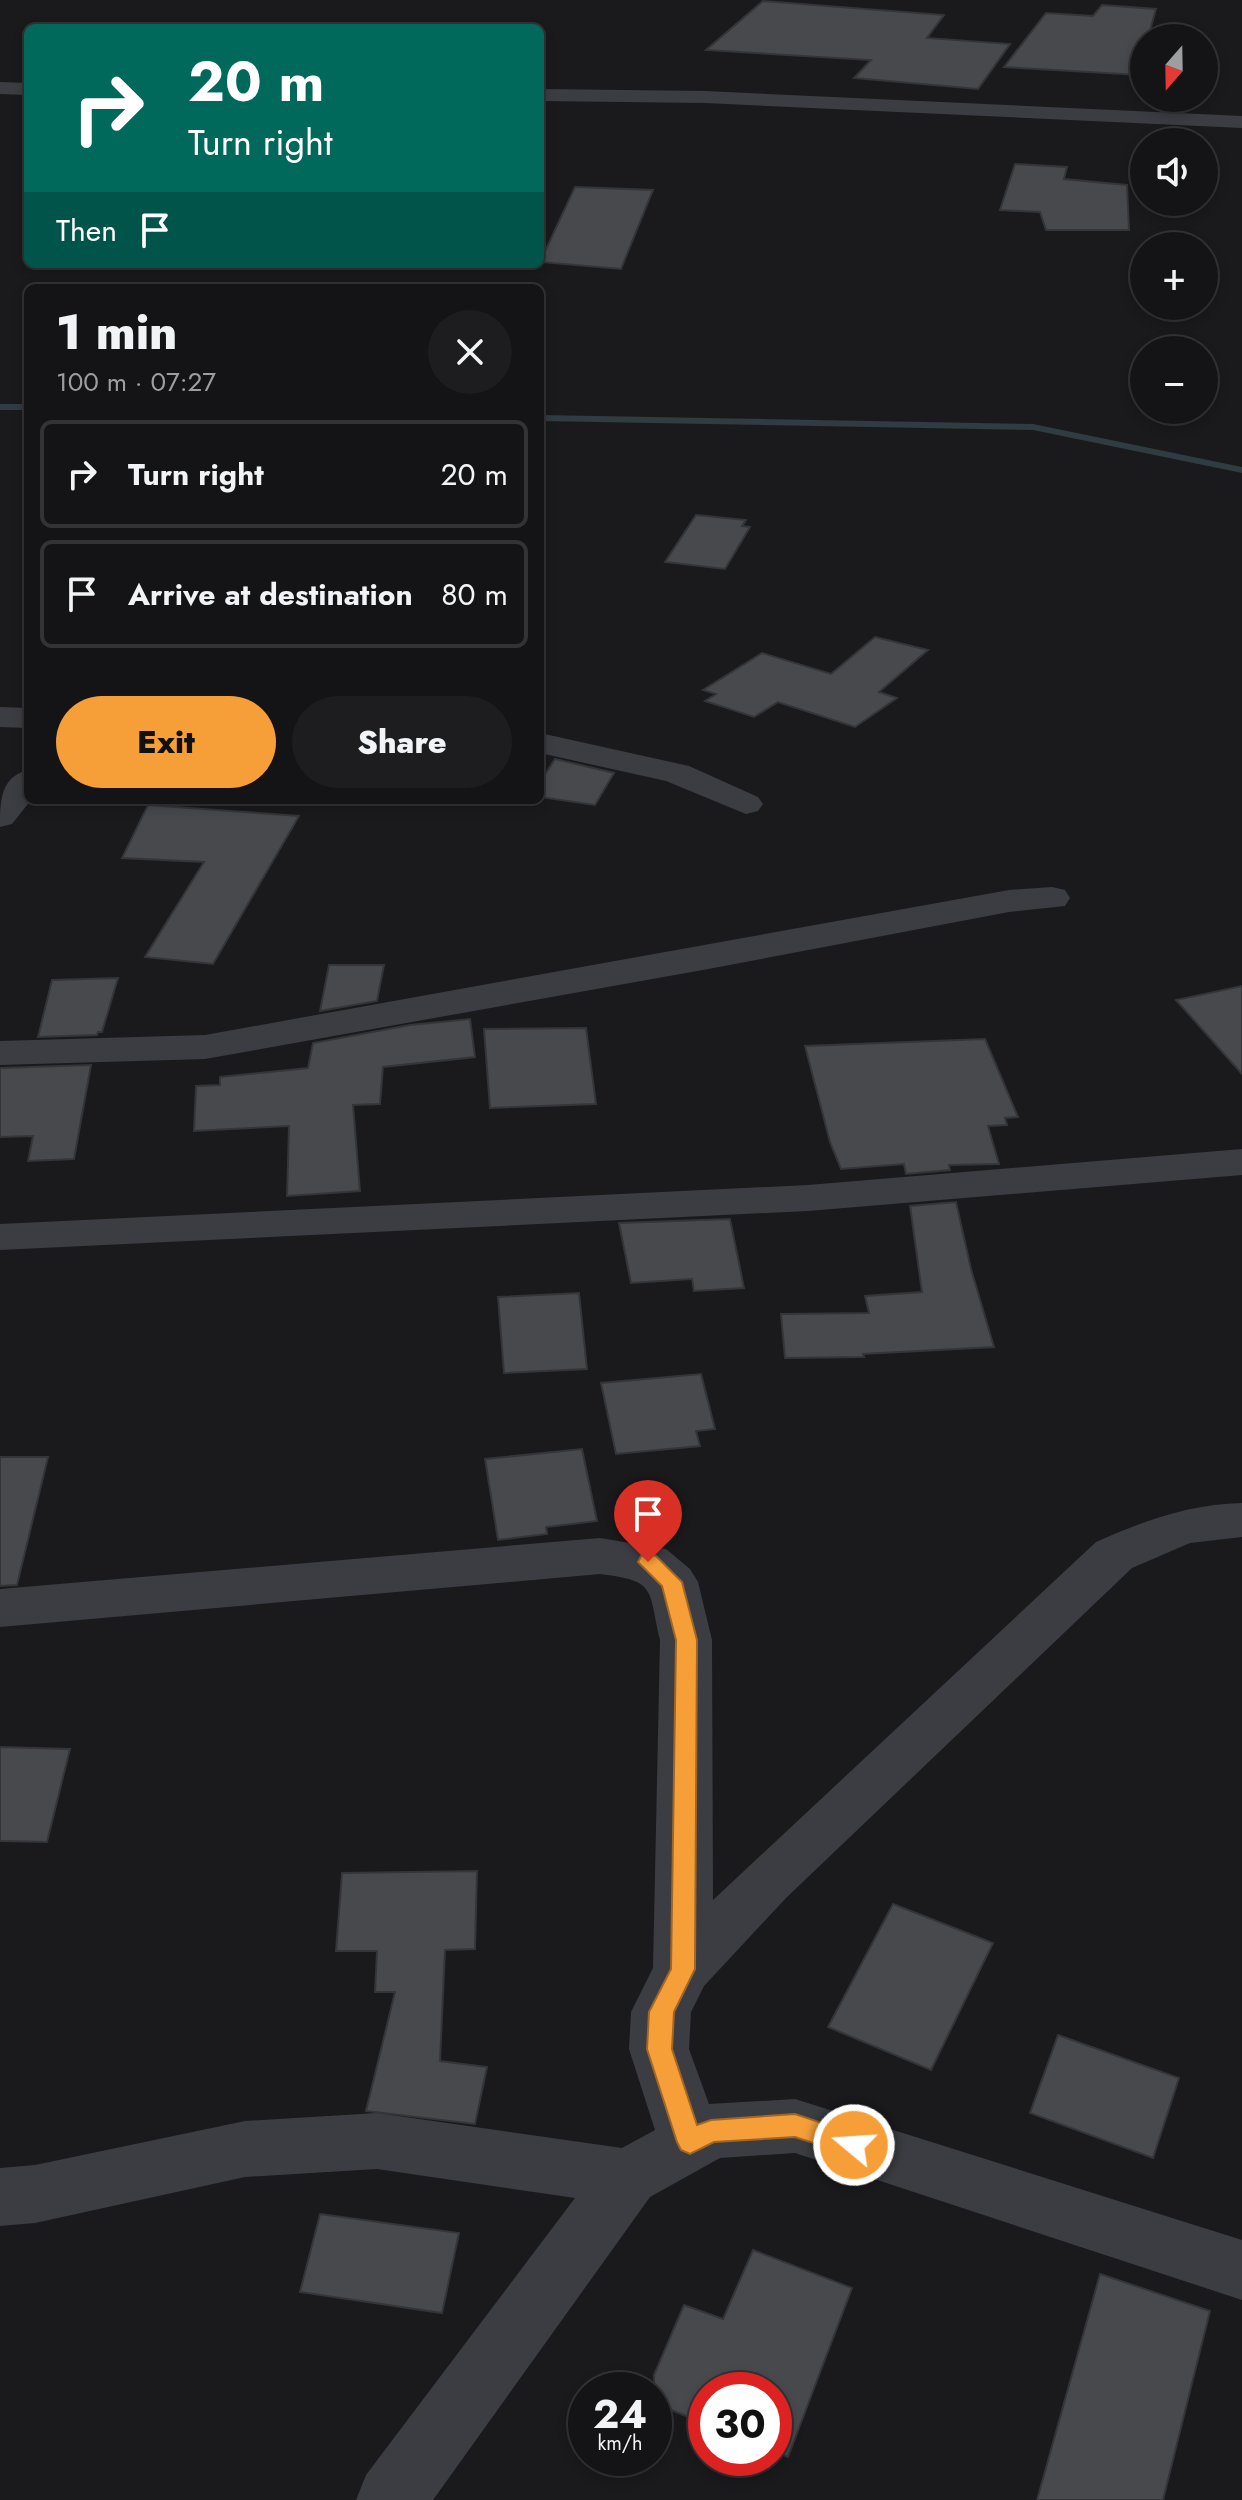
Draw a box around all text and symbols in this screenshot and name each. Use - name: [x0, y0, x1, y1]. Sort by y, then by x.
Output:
- north arrow: [1130, 24, 1218, 112]
- map controls: [1130, 24, 1218, 424]
- text: 20 m: [188, 41, 325, 122]
- icon: right: [56, 56, 160, 160]
- text: Turn right: [188, 116, 333, 168]
- button: sound: [1130, 128, 1218, 216]
- icon: arrive: [133, 208, 177, 252]
- text: Then: [56, 209, 117, 252]
- button: +: [1130, 232, 1218, 320]
- text: 1 min: [56, 298, 177, 367]
- button: close: [428, 310, 512, 394]
- button: −: [1130, 336, 1218, 424]
- text: 100 m · 07:27: [56, 363, 216, 401]
- icon: right: [60, 452, 104, 496]
- text: Turn right: [128, 453, 264, 496]
- text: 20 m: [441, 453, 508, 496]
- icon: arrive: [60, 572, 104, 616]
- text: Arrive at destination: [128, 573, 413, 616]
- text: 80 m: [441, 573, 508, 616]
- button: Exit: [56, 696, 276, 788]
- button: Share: [292, 696, 512, 788]
- pin: [614, 1480, 682, 1562]
- icon: arrive: [626, 1492, 670, 1536]
- position arrow: [812, 2103, 896, 2187]
- speed limit sign: 30: [688, 2372, 792, 2476]
- text: 24: [593, 2385, 647, 2443]
- text: km/h: [597, 2429, 643, 2458]

